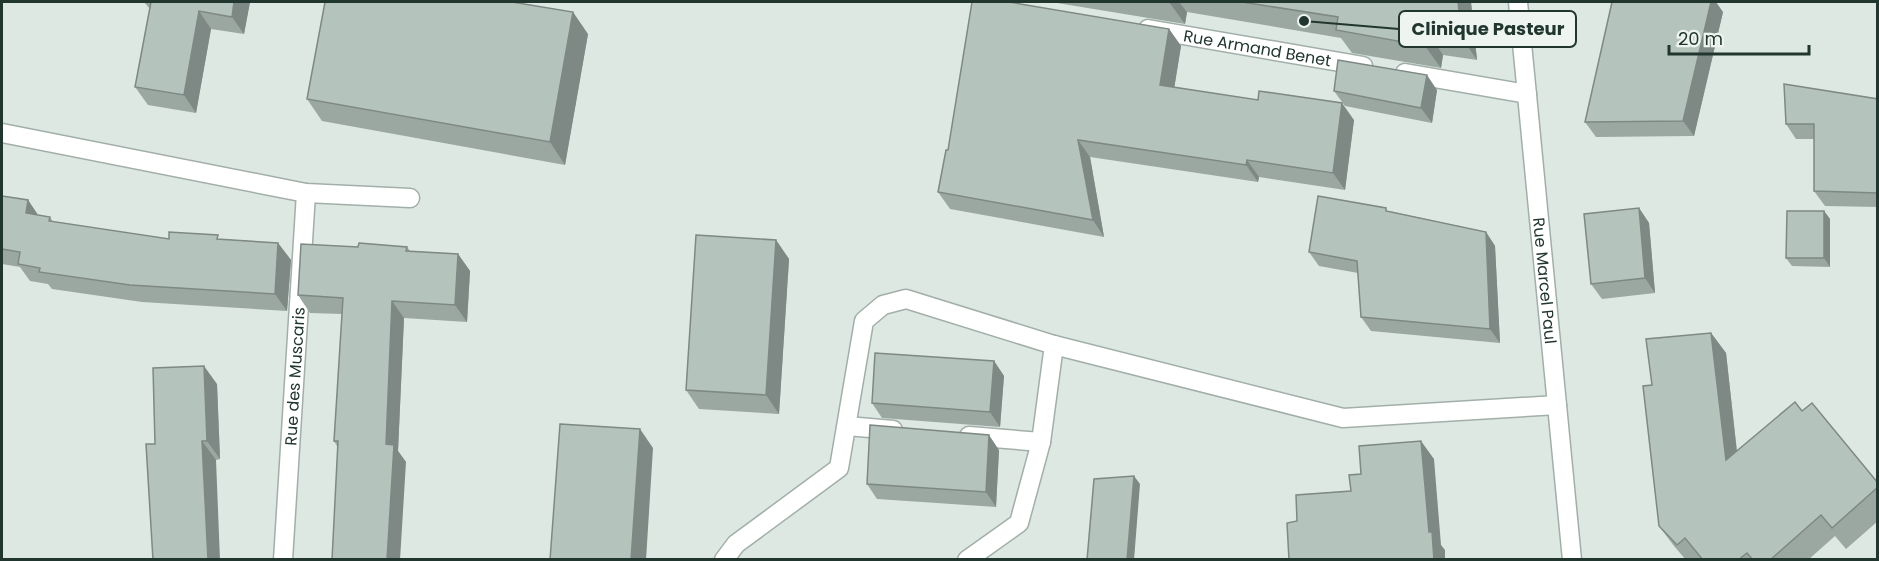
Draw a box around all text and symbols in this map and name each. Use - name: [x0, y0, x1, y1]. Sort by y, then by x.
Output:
- callout: Clinique Pasteur: [1399, 11, 1576, 47]
- text: Clinique Pasteur: [1412, 16, 1565, 41]
- scale bar: [1669, 18, 1808, 56]
- street label: Rue Armand Benet: [1182, 24, 1333, 72]
- text: 20 m: [1678, 26, 1723, 51]
- street label: Rue Marcel Paul: [1527, 216, 1562, 345]
- street label: Rue des Muscaris: [279, 306, 311, 446]

